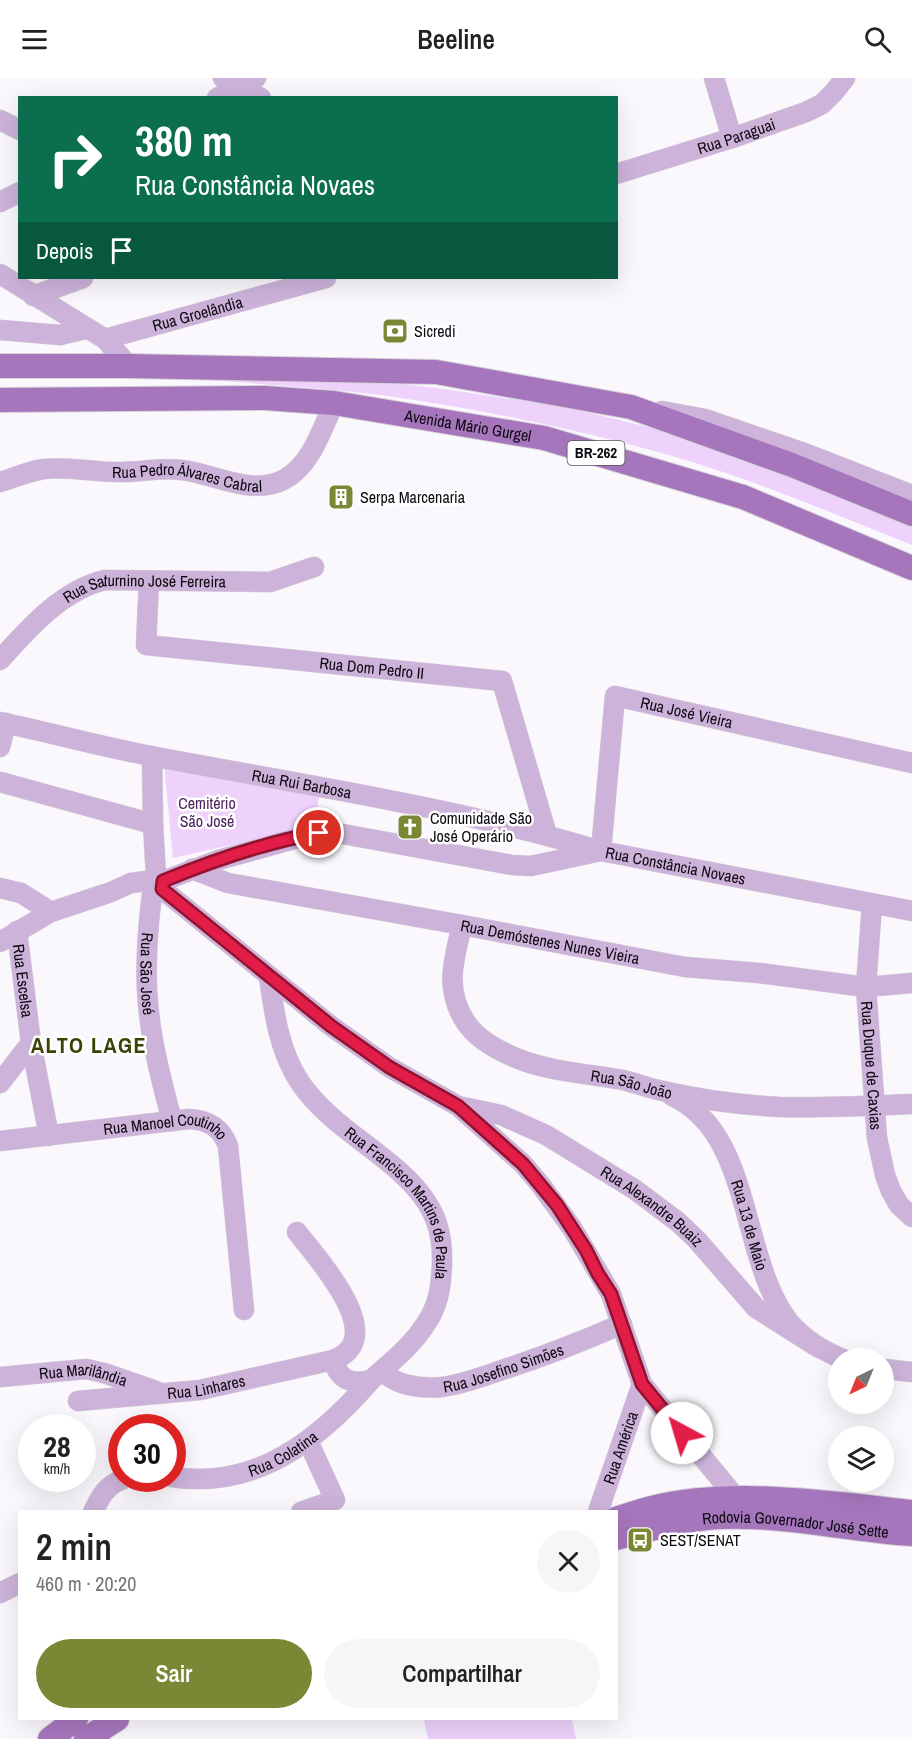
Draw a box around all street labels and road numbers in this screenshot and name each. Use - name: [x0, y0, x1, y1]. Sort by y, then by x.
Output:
- street label: Rua Paraguai: [694, 113, 778, 159]
- street label: Rua Groelândia: [150, 290, 246, 336]
- street label: Avenida Mário Gurgel: [402, 404, 533, 447]
- road number: BR-262: [568, 441, 624, 465]
- street label: Rua Pedro Álvares Cabral: [112, 458, 262, 497]
- street label: Rua Saturnino José Ferreira: [58, 569, 227, 608]
- street label: Rua Dom Pedro II: [318, 652, 425, 684]
- street label: Rua José Vieira: [638, 691, 736, 733]
- street label: Rua Rui Barbosa: [250, 764, 354, 804]
- street label: Rua Constância Novaes: [604, 841, 748, 890]
- street label: Rua Demóstenes Nunes Vieira: [459, 914, 642, 969]
- street label: Rua São José: [135, 932, 160, 1016]
- street label: Rua Escelsa: [8, 943, 39, 1019]
- street label: Rua Duque de Caxias: [856, 1000, 887, 1131]
- street label: Rua São João: [589, 1064, 674, 1104]
- street label: Rua Manoel Coutinho: [102, 1108, 233, 1144]
- street label: Rua Francisco Martins de Paula: [340, 1121, 453, 1281]
- street label: Rua Alexandre Buaiz: [597, 1160, 709, 1251]
- street label: Rua 13 de Maio: [726, 1177, 773, 1273]
- street label: Rua Josefino Simões: [441, 1338, 567, 1398]
- street label: Rua Marilândia: [38, 1358, 131, 1391]
- street label: Rua Linhares: [166, 1369, 247, 1404]
- street label: Rua América: [597, 1408, 643, 1487]
- street label: Rua Colatina: [245, 1425, 323, 1482]
- street label: Rodovia Governador José Sette: [701, 1506, 890, 1543]

